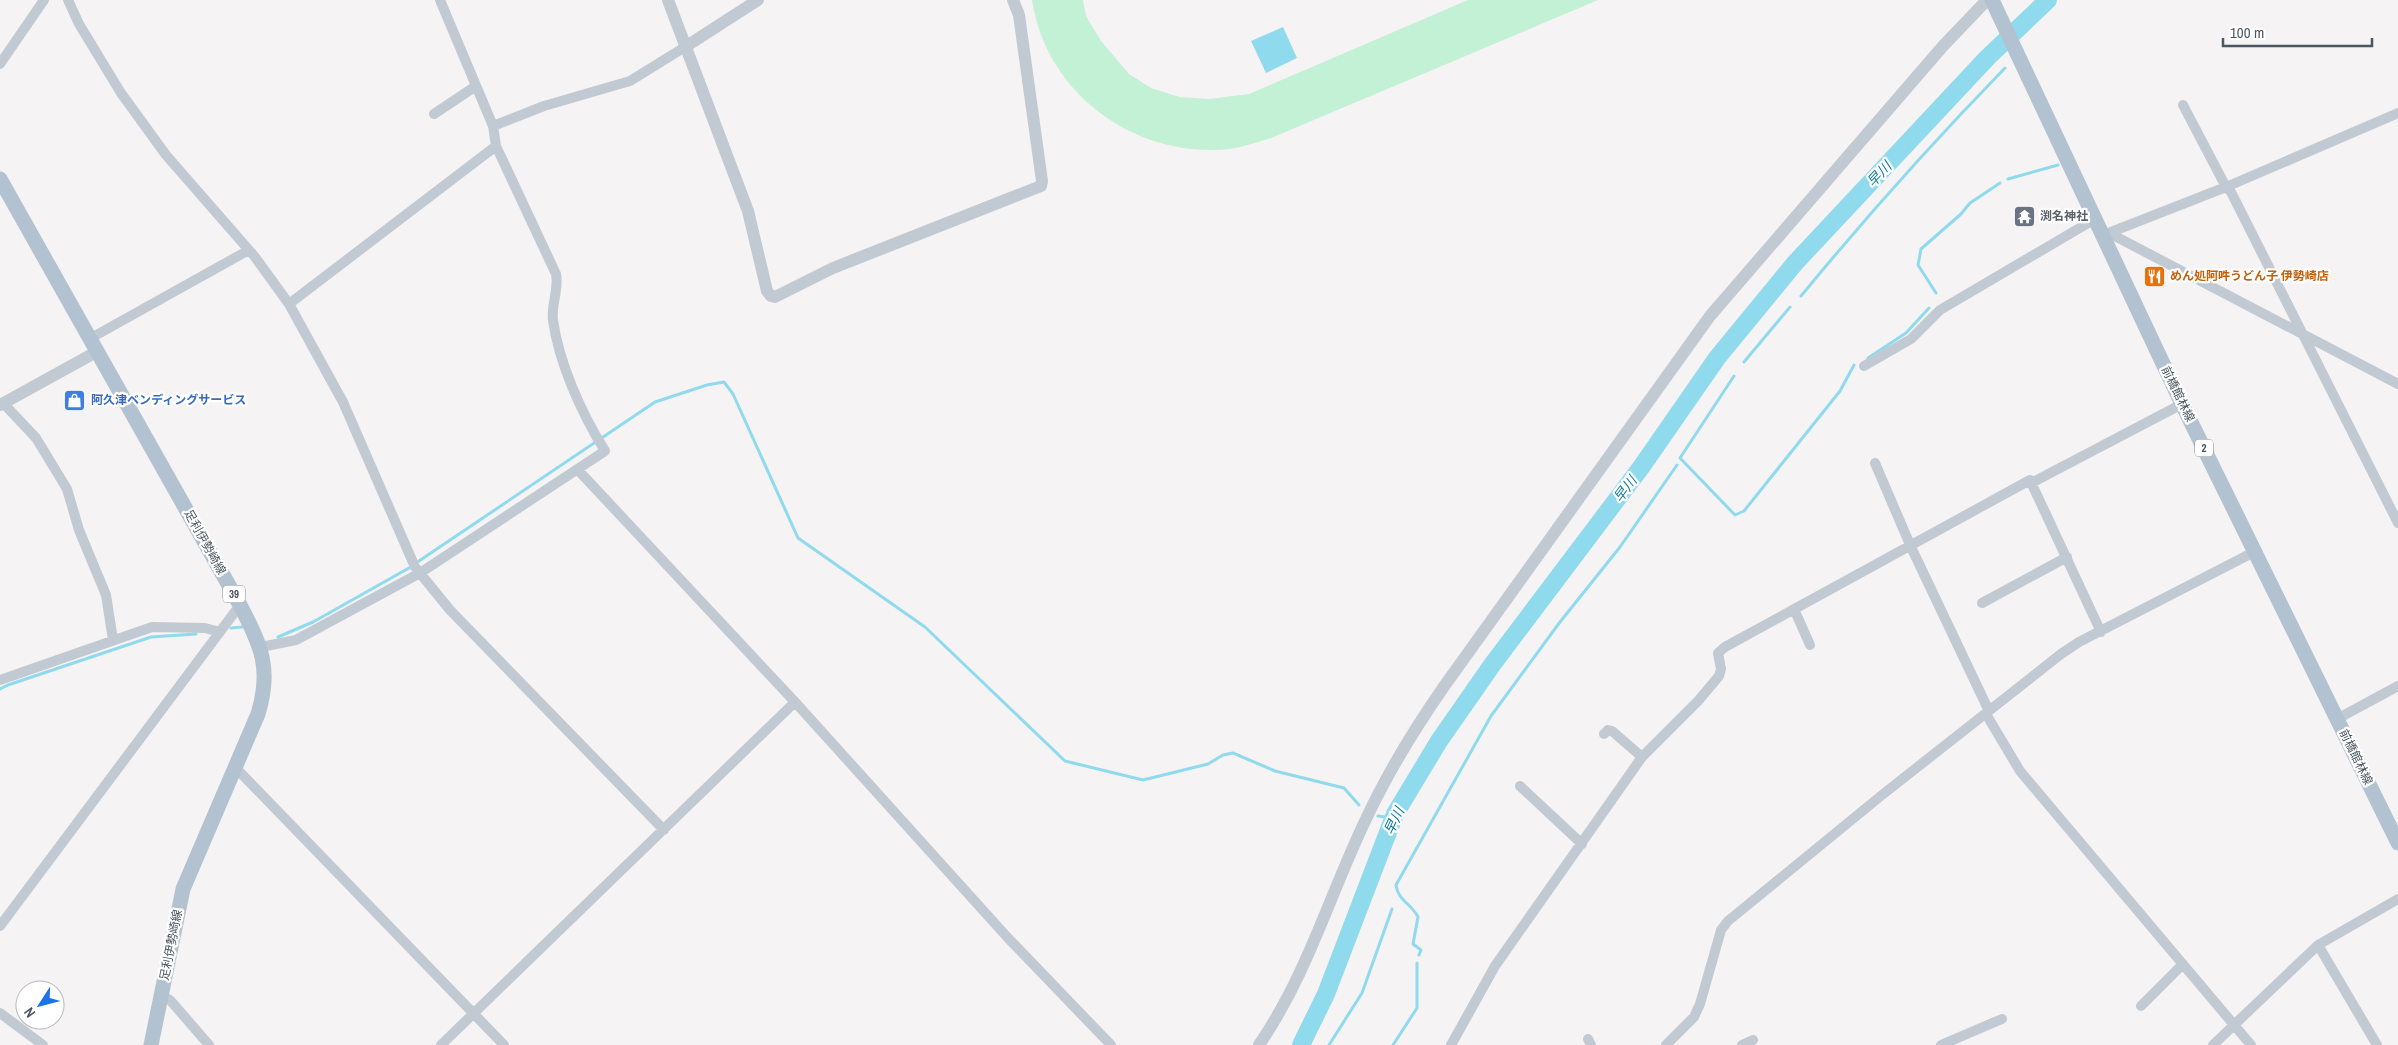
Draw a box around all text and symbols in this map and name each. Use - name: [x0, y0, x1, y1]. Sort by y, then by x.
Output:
- scale bar: [2223, 15, 2372, 47]
- text: 100 m: [2230, 22, 2264, 43]
- water label: 早川: [1863, 156, 1896, 190]
- temple icon: 渕名神社: [2012, 204, 2036, 228]
- place label: 渕名神社: [2040, 208, 2088, 224]
- restaurant icon: めん処阿吽うどん子 伊勢崎店: [2142, 264, 2166, 288]
- place label: めん処阿吽うどん子 伊勢崎店: [2170, 268, 2329, 284]
- street label: 前橋館林線: [2158, 364, 2198, 424]
- shop icon: 阿久津ベンディングサービス: [63, 388, 87, 412]
- place label: 阿久津ベンディングサービス: [91, 392, 246, 408]
- road number: 2: [2195, 439, 2213, 456]
- water label: 早川: [1609, 471, 1642, 506]
- street label: 足利伊勢崎線: [181, 507, 229, 577]
- road number: 39: [223, 586, 245, 602]
- street label: 前橋館林線: [2336, 727, 2376, 787]
- water label: 早川: [1380, 803, 1409, 837]
- street label: 足利伊勢崎線: [156, 908, 186, 982]
- north arrow: [15, 980, 65, 1030]
- text: N: [20, 1004, 39, 1021]

